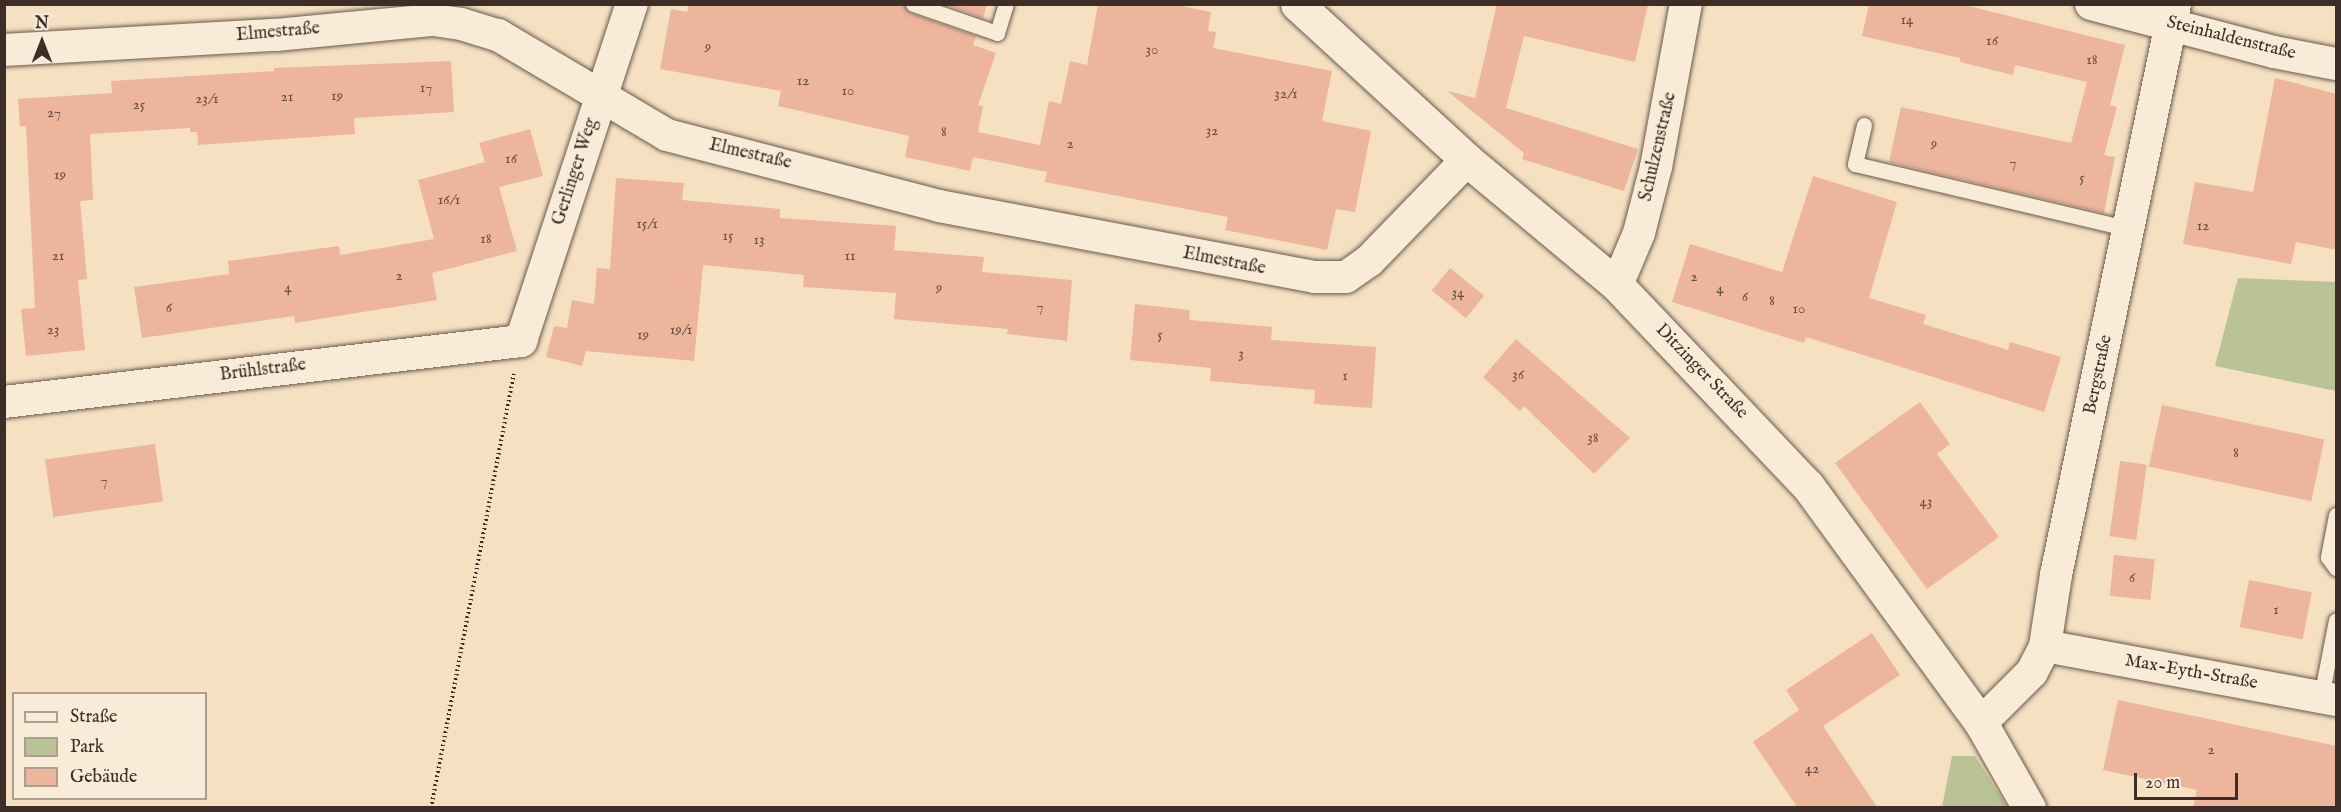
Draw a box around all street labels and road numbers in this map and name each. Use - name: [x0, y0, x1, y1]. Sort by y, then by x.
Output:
- street label: Steinhaldenstraße: [2164, 13, 2298, 65]
- street label: Elmestraße: [235, 19, 321, 47]
- street label: Schulzenstraße: [1636, 90, 1682, 204]
- street label: Gerlinger Weg: [549, 116, 603, 228]
- street label: Elmestraße: [707, 135, 793, 175]
- street label: Elmestraße: [1181, 243, 1267, 281]
- street label: Ditzinger Straße: [1650, 320, 1752, 424]
- street label: Bergstraße: [2080, 333, 2118, 417]
- street label: Brühlstraße: [219, 355, 307, 387]
- street label: Max-Eyth-Straße: [2123, 651, 2259, 695]

